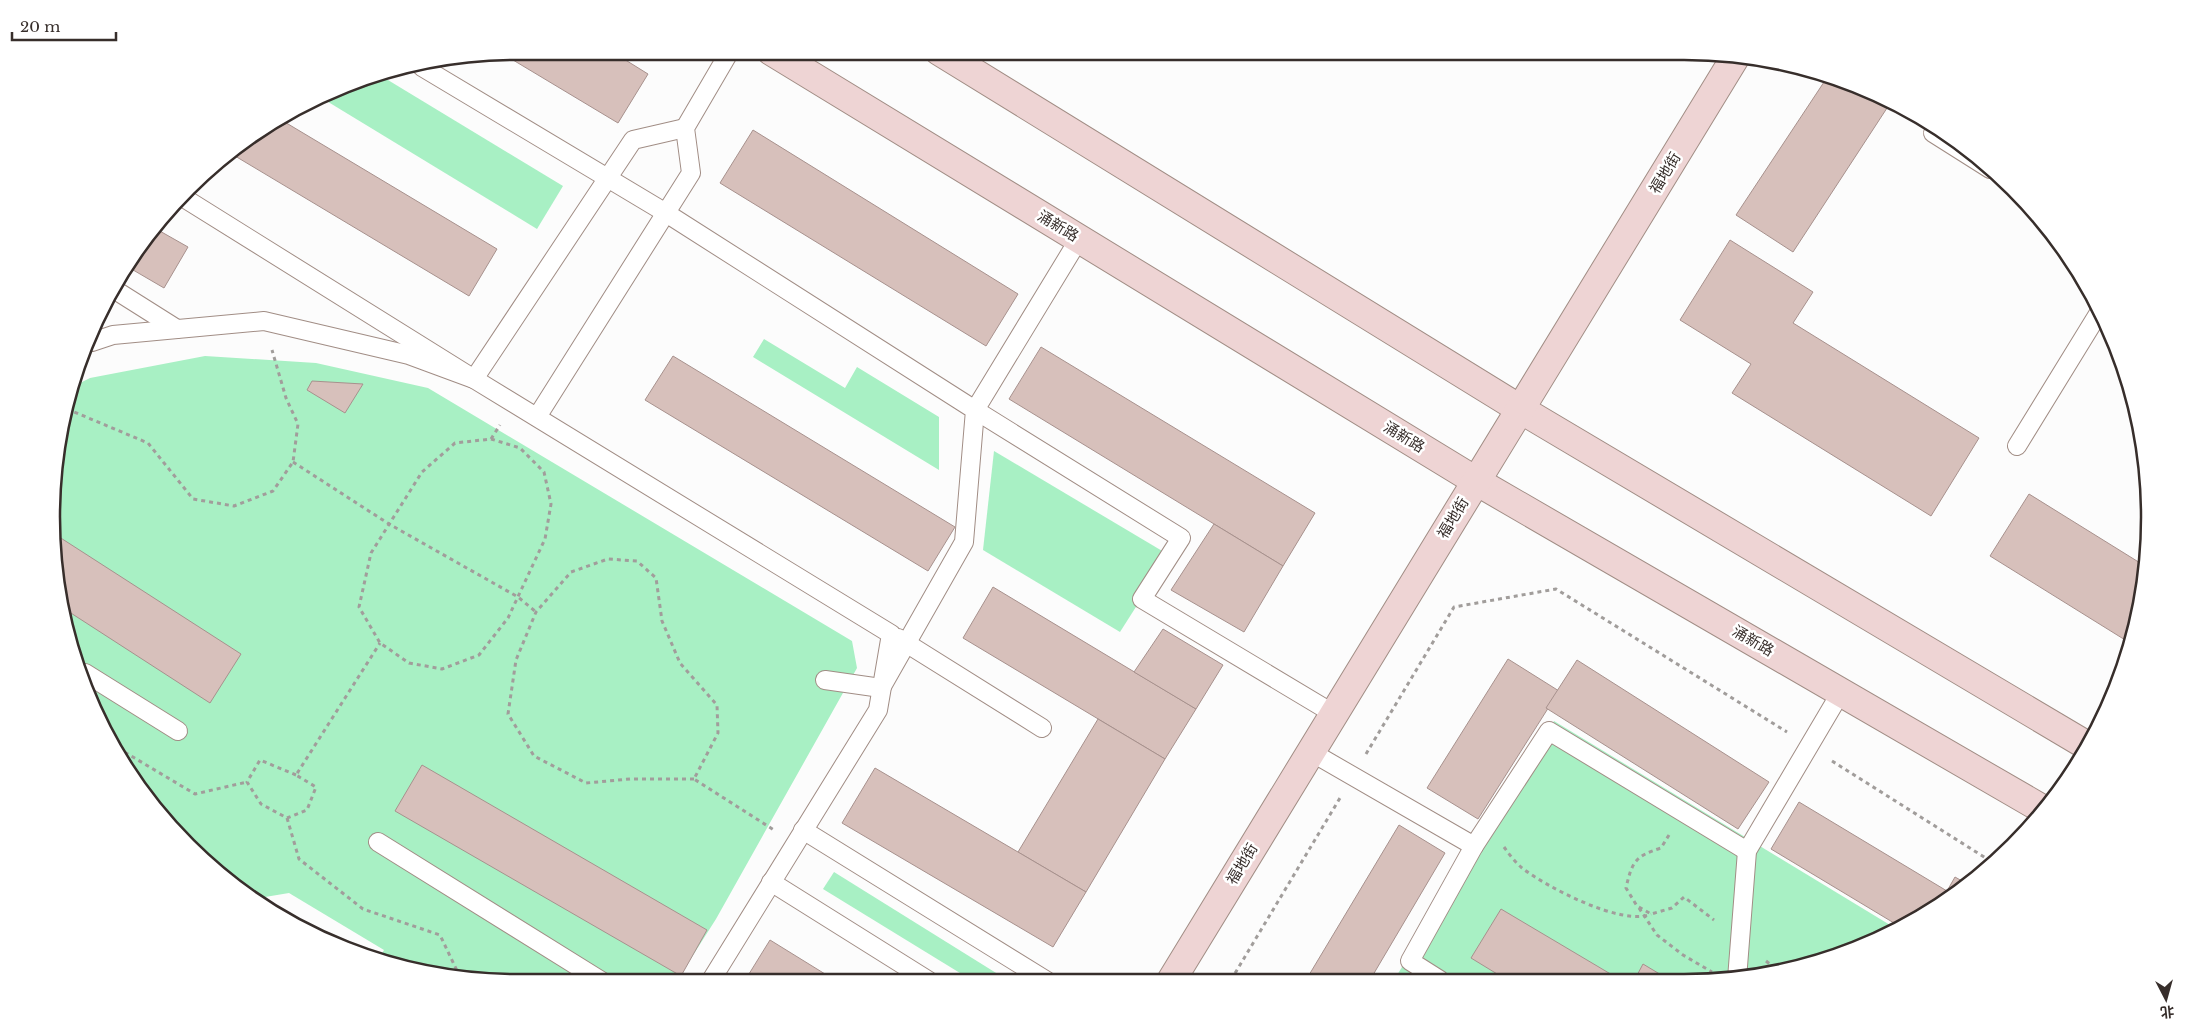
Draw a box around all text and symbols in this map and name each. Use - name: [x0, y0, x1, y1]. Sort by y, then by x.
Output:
- scale bar: [12, 10, 116, 42]
- text: 20 m: [20, 17, 60, 36]
- street label: 福地街: [1645, 149, 1684, 197]
- street label: 涌新路: [1034, 206, 1082, 245]
- street label: 涌新路: [1380, 417, 1428, 456]
- street label: 福地街: [1433, 494, 1472, 542]
- street label: 涌新路: [1729, 621, 1777, 660]
- street label: 福地街: [1222, 840, 1261, 888]
- north arrow: [2141, 974, 2191, 1024]
- text: 北: [2159, 1002, 2175, 1022]

